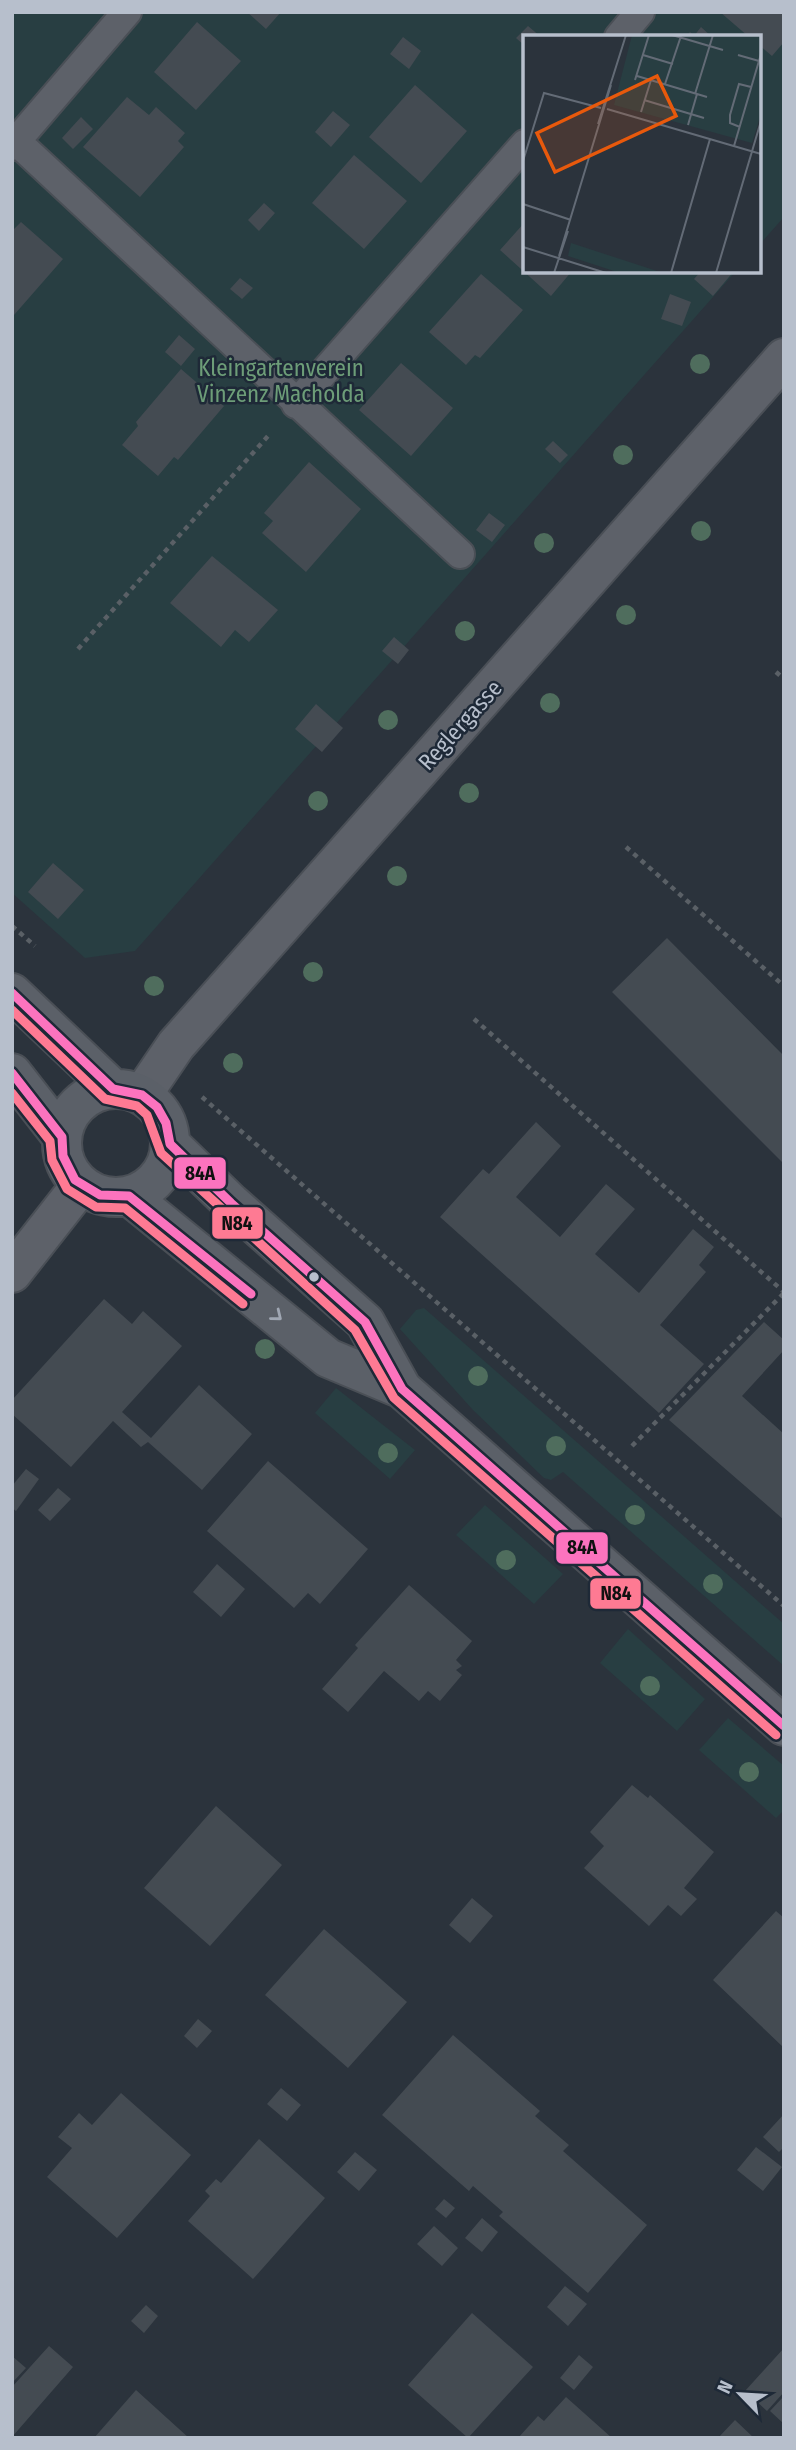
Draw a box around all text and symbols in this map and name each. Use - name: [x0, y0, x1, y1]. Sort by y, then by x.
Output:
- inset map: [523, 35, 761, 273]
- park label: Kleingartenverein Vinzenz Macholda: [197, 354, 365, 408]
- street label: Reglergasse: [412, 674, 508, 776]
- line badge: 84A: [173, 1156, 227, 1190]
- text: 84A: [185, 1162, 216, 1185]
- line badge: N84: [211, 1206, 264, 1240]
- text: N84: [221, 1212, 253, 1235]
- unlabelled marker: [307, 1270, 321, 1284]
- one-way arrow: [269, 1308, 282, 1320]
- line badge: 84A: [555, 1531, 609, 1565]
- text: 84A: [567, 1536, 598, 1559]
- line badge: N84: [589, 1577, 642, 1610]
- text: N84: [600, 1582, 632, 1605]
- north arrow: [705, 2359, 775, 2429]
- text: N: [712, 2377, 738, 2397]

